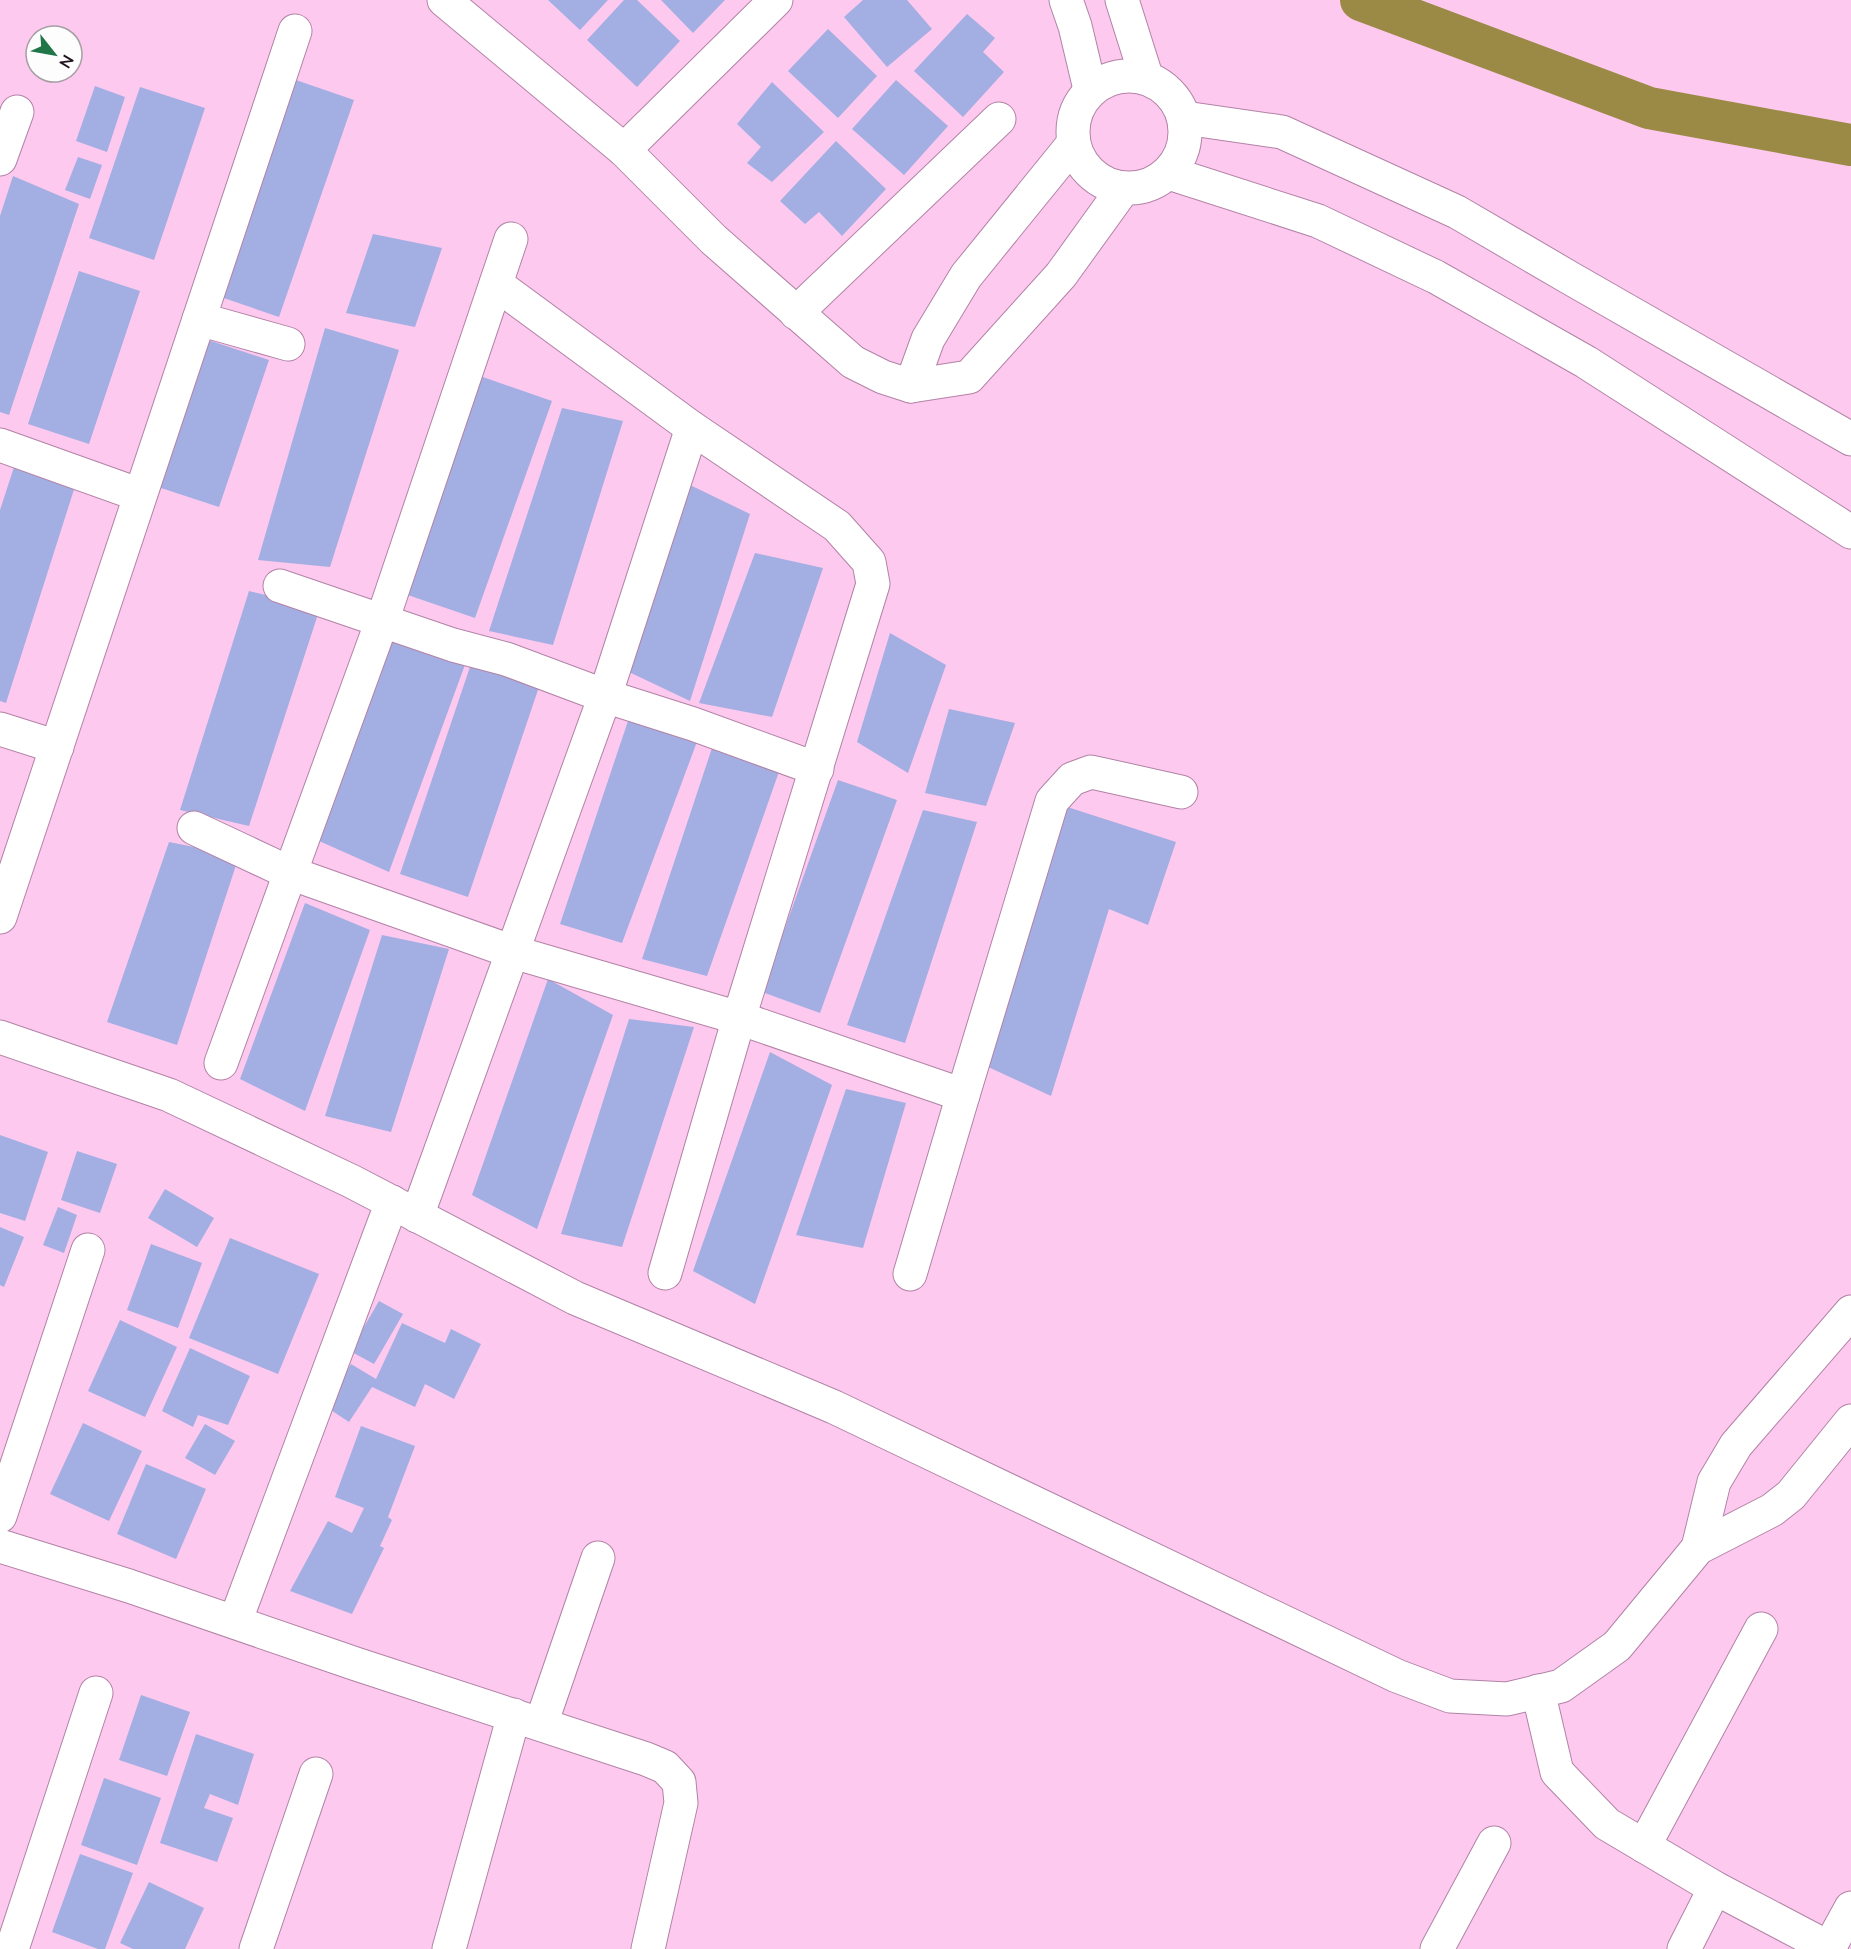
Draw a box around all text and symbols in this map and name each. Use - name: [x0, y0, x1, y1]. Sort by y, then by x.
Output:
- north arrow: [24, 24, 84, 84]
- text: N: [53, 50, 79, 72]

